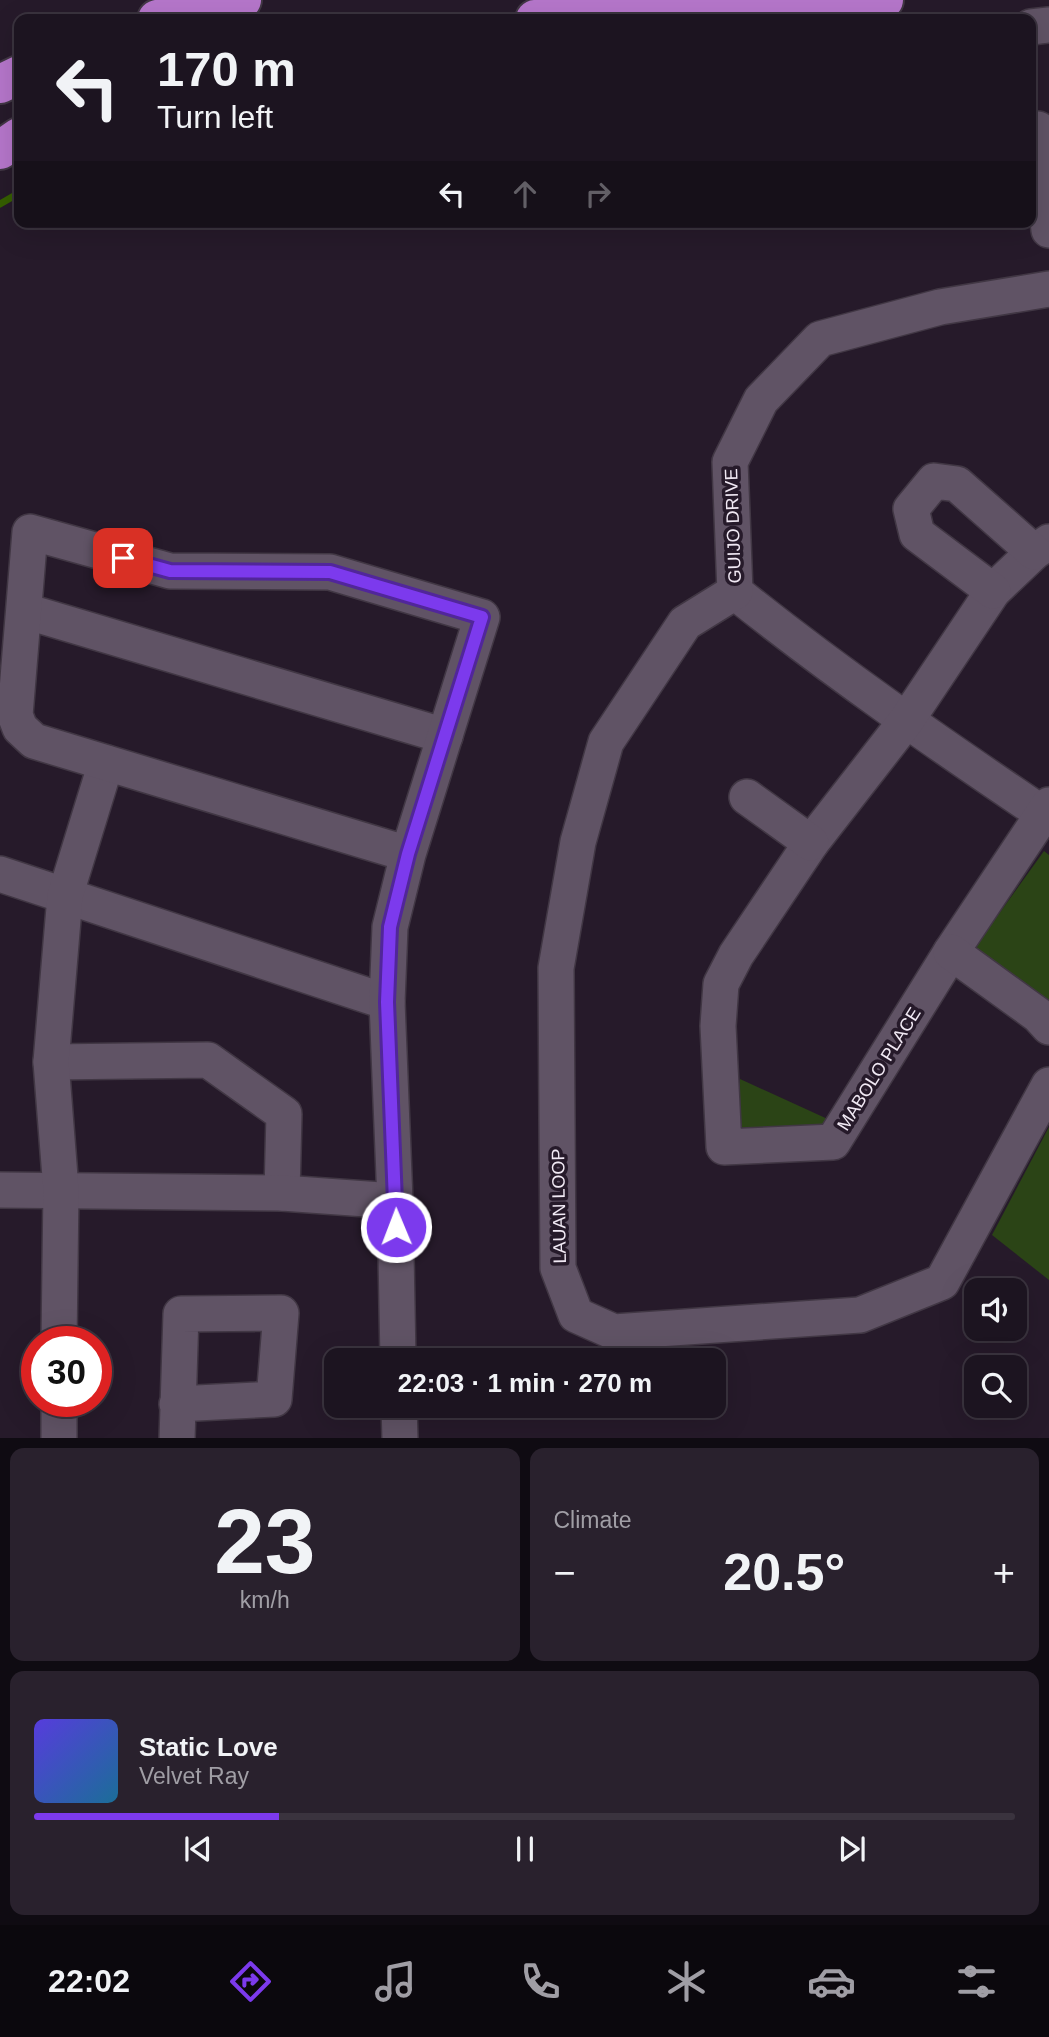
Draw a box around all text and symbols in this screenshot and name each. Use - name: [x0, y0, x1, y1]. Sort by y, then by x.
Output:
- icon: left: [42, 42, 133, 133]
- text: 170 m: [157, 42, 296, 96]
- text: Turn left: [157, 99, 273, 135]
- icon: left: [433, 175, 471, 213]
- icon: ahead: [506, 175, 544, 213]
- icon: right: [579, 175, 617, 213]
- street label: GUIJO DRIVE: [721, 468, 745, 584]
- pin: [93, 528, 153, 588]
- icon: arrive: [104, 539, 142, 577]
- street label: MABOLO PLACE: [833, 1004, 925, 1134]
- street label: LAUAN LOOP: [548, 1148, 570, 1264]
- position arrow: [359, 1190, 433, 1264]
- map controls: [964, 1278, 1027, 1418]
- button: sound: [964, 1278, 1027, 1341]
- speed limit sign: 30: [21, 1326, 112, 1417]
- button: search: [964, 1355, 1027, 1418]
- text: 22:03 · 1 min · 270 m: [398, 1368, 652, 1398]
- text: 23: [214, 1491, 315, 1592]
- text: Climate: [554, 1507, 631, 1533]
- text: 20.5°: [723, 1543, 845, 1601]
- text: −: [554, 1552, 576, 1594]
- text: +: [993, 1552, 1015, 1594]
- text: km/h: [240, 1587, 290, 1613]
- text: Static Love: [139, 1732, 278, 1762]
- text: Velvet Ray: [139, 1763, 249, 1789]
- icon: previous: [179, 1830, 217, 1868]
- icon: pause: [506, 1830, 544, 1868]
- icon: next: [833, 1830, 871, 1868]
- icon: directions: [226, 1957, 275, 2006]
- icon: music: [371, 1957, 420, 2006]
- icon: phone: [516, 1957, 565, 2006]
- icon: climate: [662, 1957, 711, 2006]
- icon: car: [807, 1957, 856, 2006]
- icon: filters: [952, 1957, 1001, 2006]
- text: 22:02: [48, 1963, 130, 1999]

